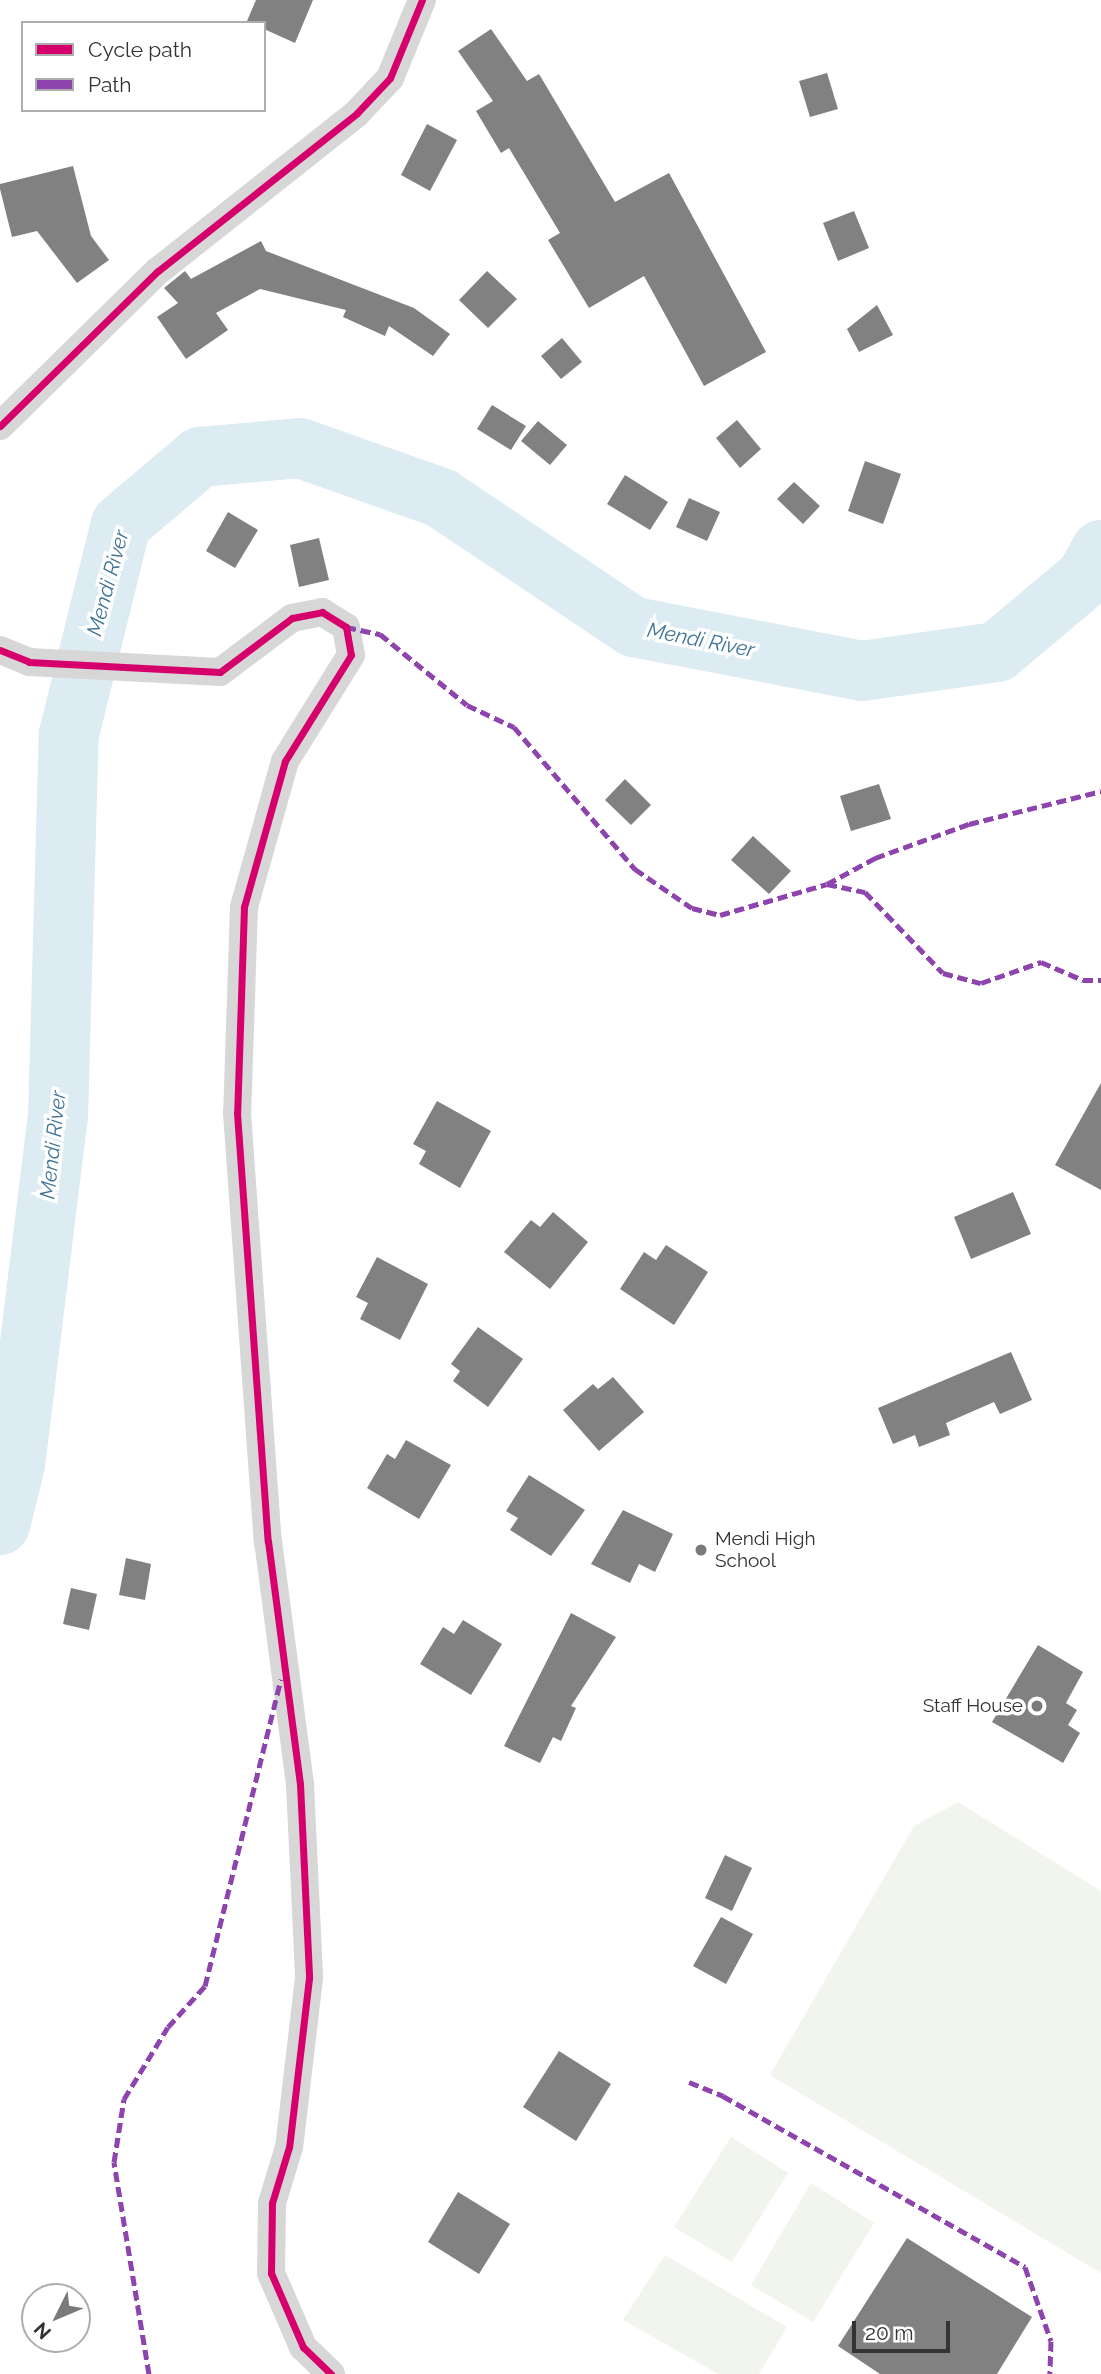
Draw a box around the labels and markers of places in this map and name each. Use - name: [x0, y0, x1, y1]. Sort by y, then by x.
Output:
- place label: Mendi High School: [715, 1528, 816, 1572]
- marker: Mendi High School: [693, 1542, 709, 1558]
- place label: Staff House: [922, 1695, 1023, 1717]
- marker: Staff House: [1029, 1698, 1045, 1714]

